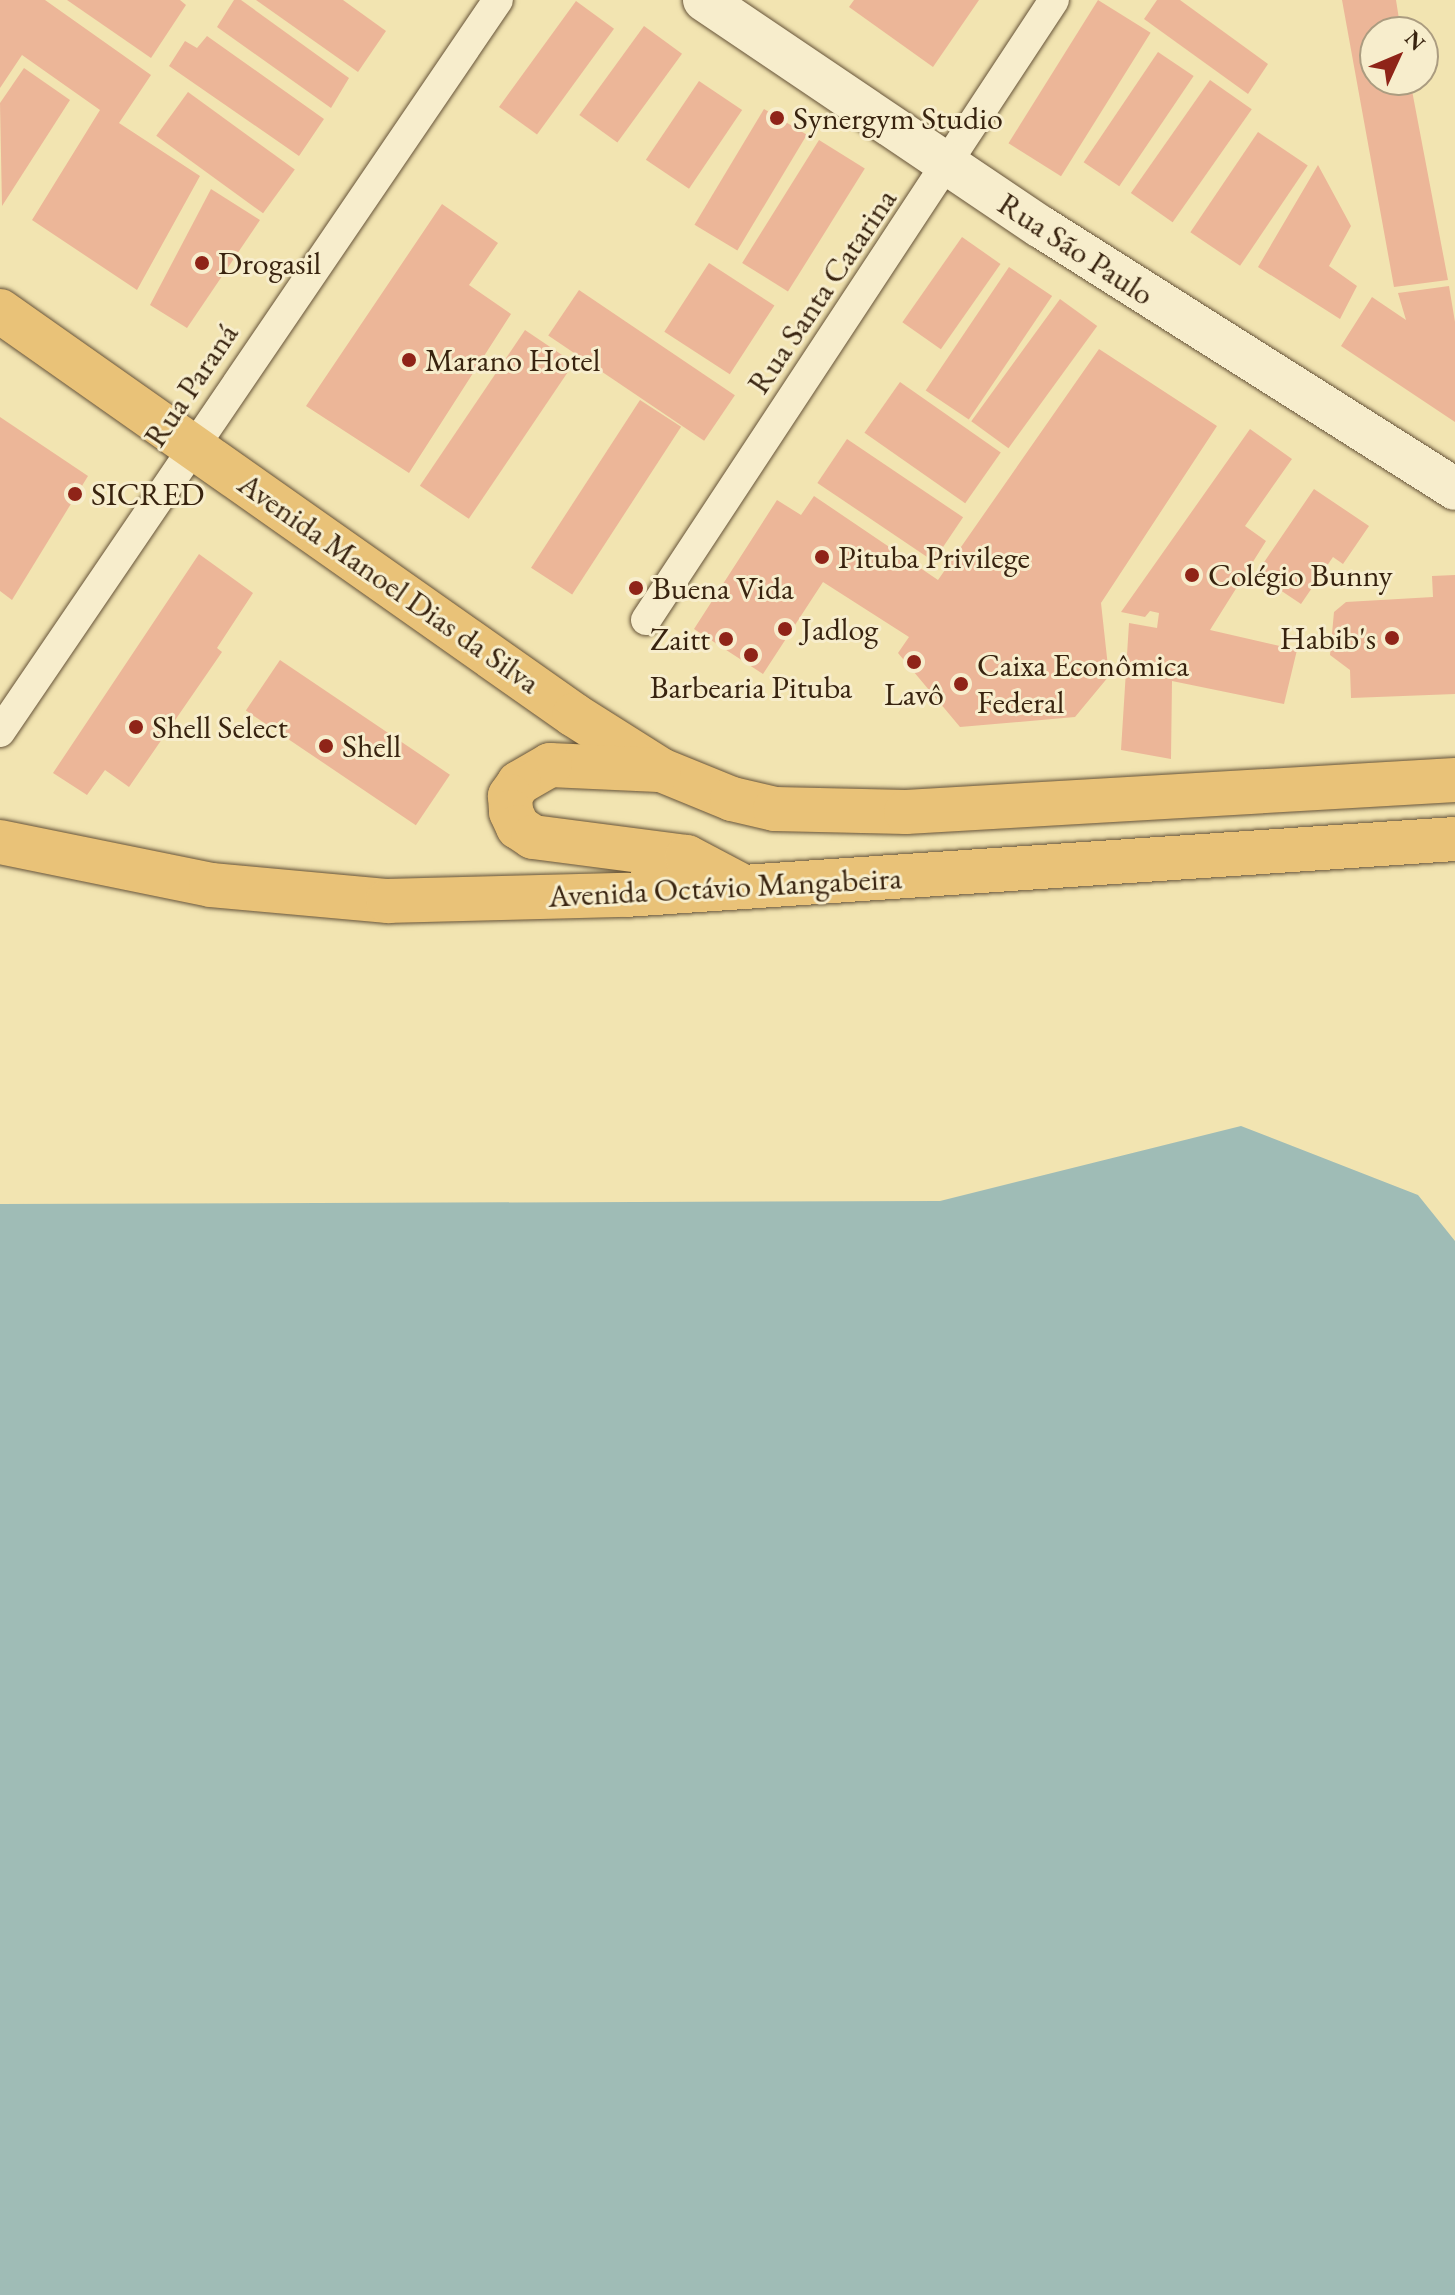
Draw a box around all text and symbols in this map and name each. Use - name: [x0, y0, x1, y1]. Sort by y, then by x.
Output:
- north arrow: [1359, 16, 1439, 96]
- text: N: [1399, 24, 1432, 57]
- place label: Synergym Studio: [793, 99, 1003, 137]
- marker: Synergym Studio: [768, 109, 786, 127]
- street label: Rua Santa Catarina: [739, 181, 905, 401]
- street label: Rua São Paulo: [991, 184, 1161, 314]
- place label: Drogasil: [218, 244, 321, 282]
- marker: Drogasil: [193, 254, 211, 272]
- street label: Rua Paraná: [136, 316, 246, 454]
- place label: Marano Hotel: [425, 341, 601, 379]
- marker: Marano Hotel: [400, 351, 418, 369]
- street label: Avenida Manoel Dias da Silva: [231, 464, 547, 702]
- place label: SICRED: [91, 475, 204, 513]
- marker: SICRED: [66, 485, 84, 503]
- place label: Pituba Privilege: [838, 538, 1030, 576]
- marker: Pituba Privilege: [813, 548, 831, 566]
- place label: Colégio Bunny: [1208, 556, 1392, 594]
- marker: Colégio Bunny: [1183, 566, 1201, 584]
- place label: Buena Vida: [652, 569, 794, 607]
- marker: Buena Vida: [627, 579, 645, 597]
- place label: Jadlog: [801, 610, 878, 648]
- place label: Habib's: [1280, 619, 1376, 657]
- place label: Zaitt: [650, 620, 710, 658]
- marker: Jadlog: [776, 620, 794, 638]
- marker: Habib's: [1383, 629, 1401, 647]
- marker: Zaitt: [717, 630, 735, 648]
- marker: Barbearia Pituba: [742, 646, 760, 664]
- place label: Caixa Econômica Federal: [977, 647, 1189, 722]
- marker: Lavô: [905, 653, 923, 671]
- place label: Barbearia Pituba: [650, 668, 852, 706]
- place label: Lavô: [884, 675, 944, 713]
- marker: Caixa Econômica Federal: [952, 675, 970, 693]
- place label: Shell Select: [152, 708, 288, 746]
- marker: Shell Select: [127, 718, 145, 736]
- place label: Shell: [342, 727, 401, 765]
- marker: Shell: [317, 737, 335, 755]
- street label: Avenida Octávio Mangabeira: [547, 859, 903, 915]

